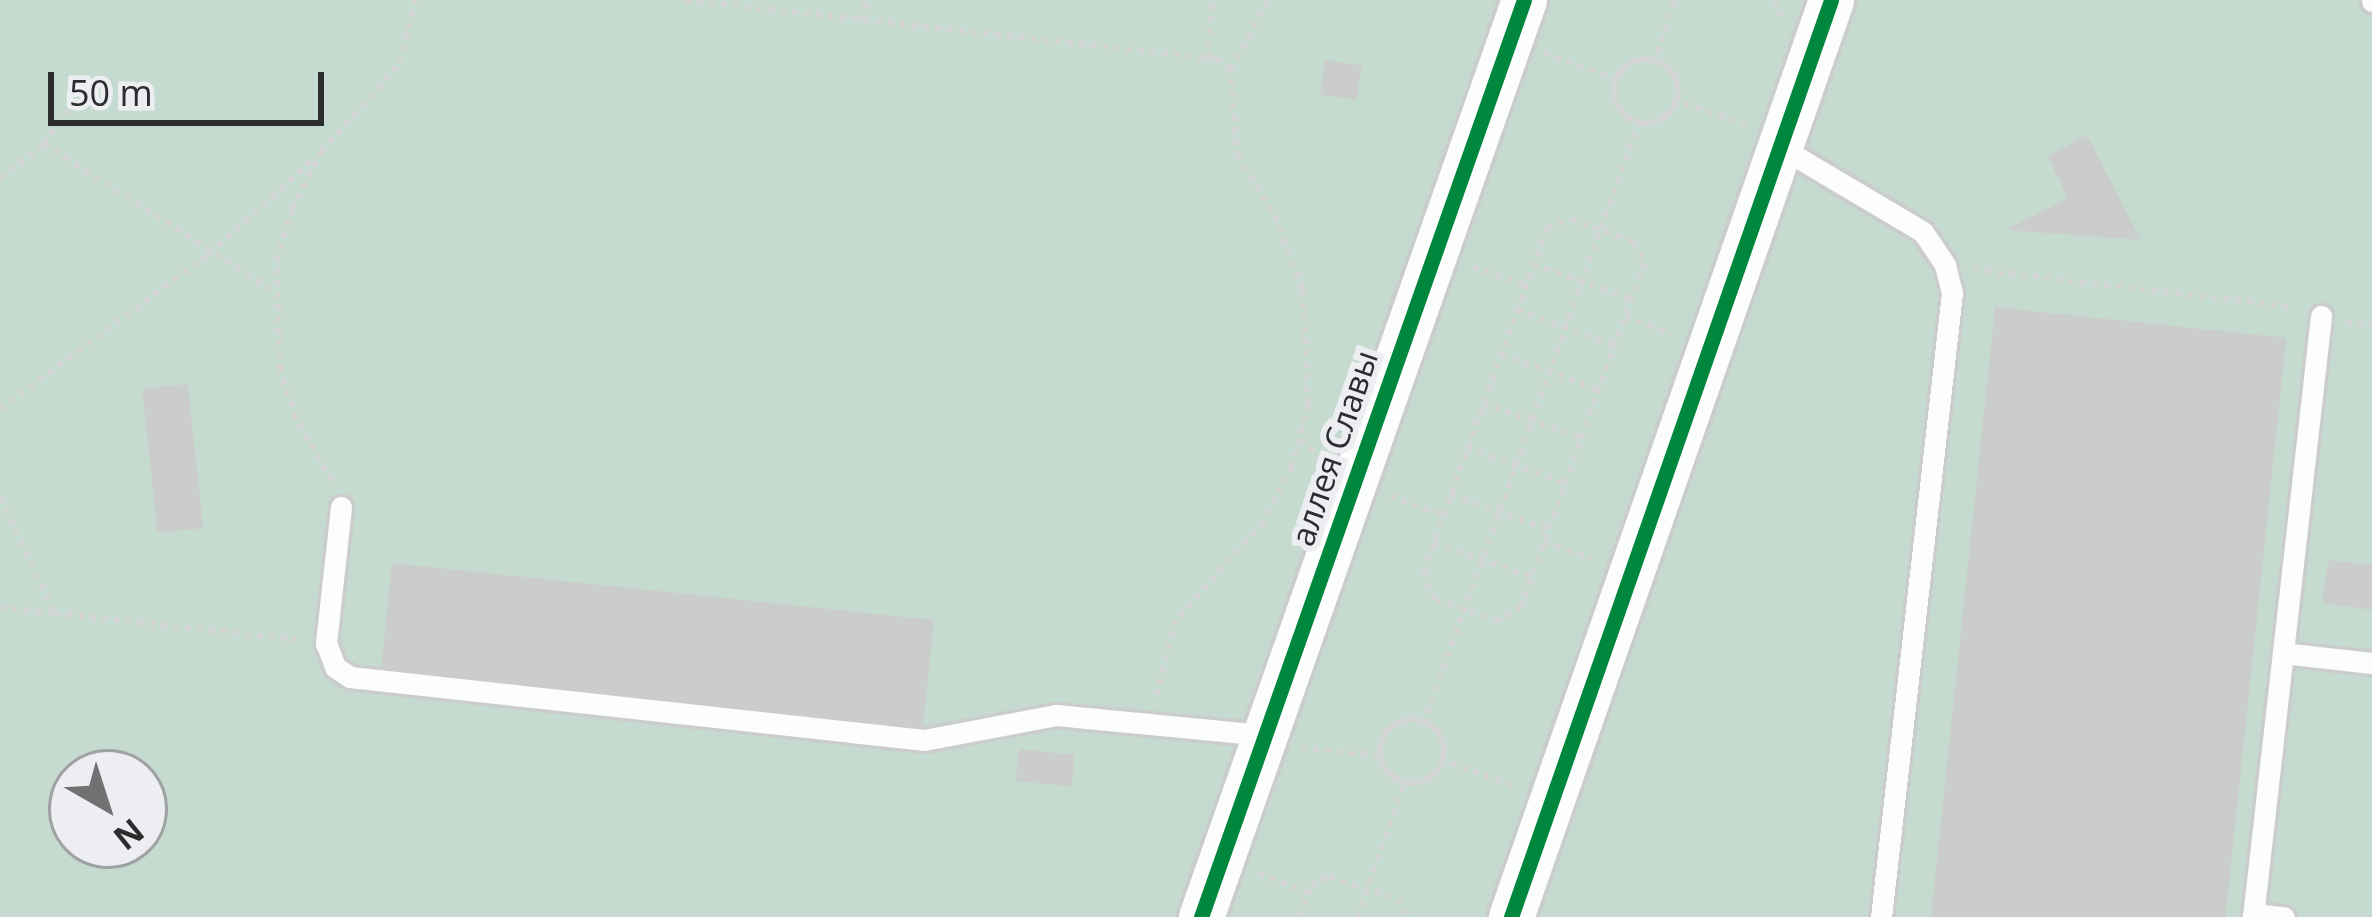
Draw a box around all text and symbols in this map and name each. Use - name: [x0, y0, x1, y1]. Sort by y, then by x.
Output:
- scale bar: [54, 48, 330, 122]
- text: 50 m: [69, 68, 153, 117]
- street label: аллея Славы: [1282, 345, 1386, 551]
- north arrow: [48, 749, 168, 869]
- text: N: [104, 809, 154, 861]

